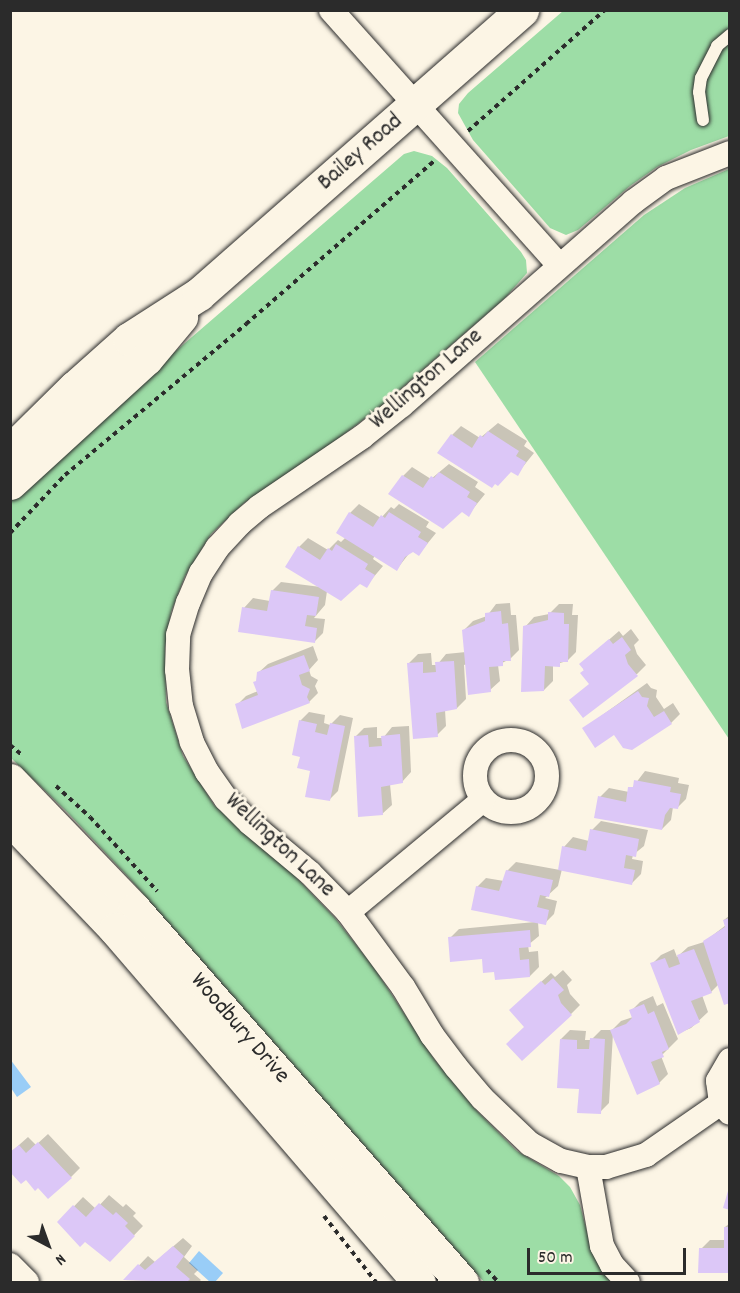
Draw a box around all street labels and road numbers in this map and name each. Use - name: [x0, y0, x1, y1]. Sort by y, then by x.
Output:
- street label: Bailey Road: [313, 108, 409, 198]
- street label: Wellington Lane: [364, 323, 490, 437]
- street label: Wellington Lane: [218, 788, 340, 904]
- street label: Woodbury Drive: [183, 968, 295, 1090]

